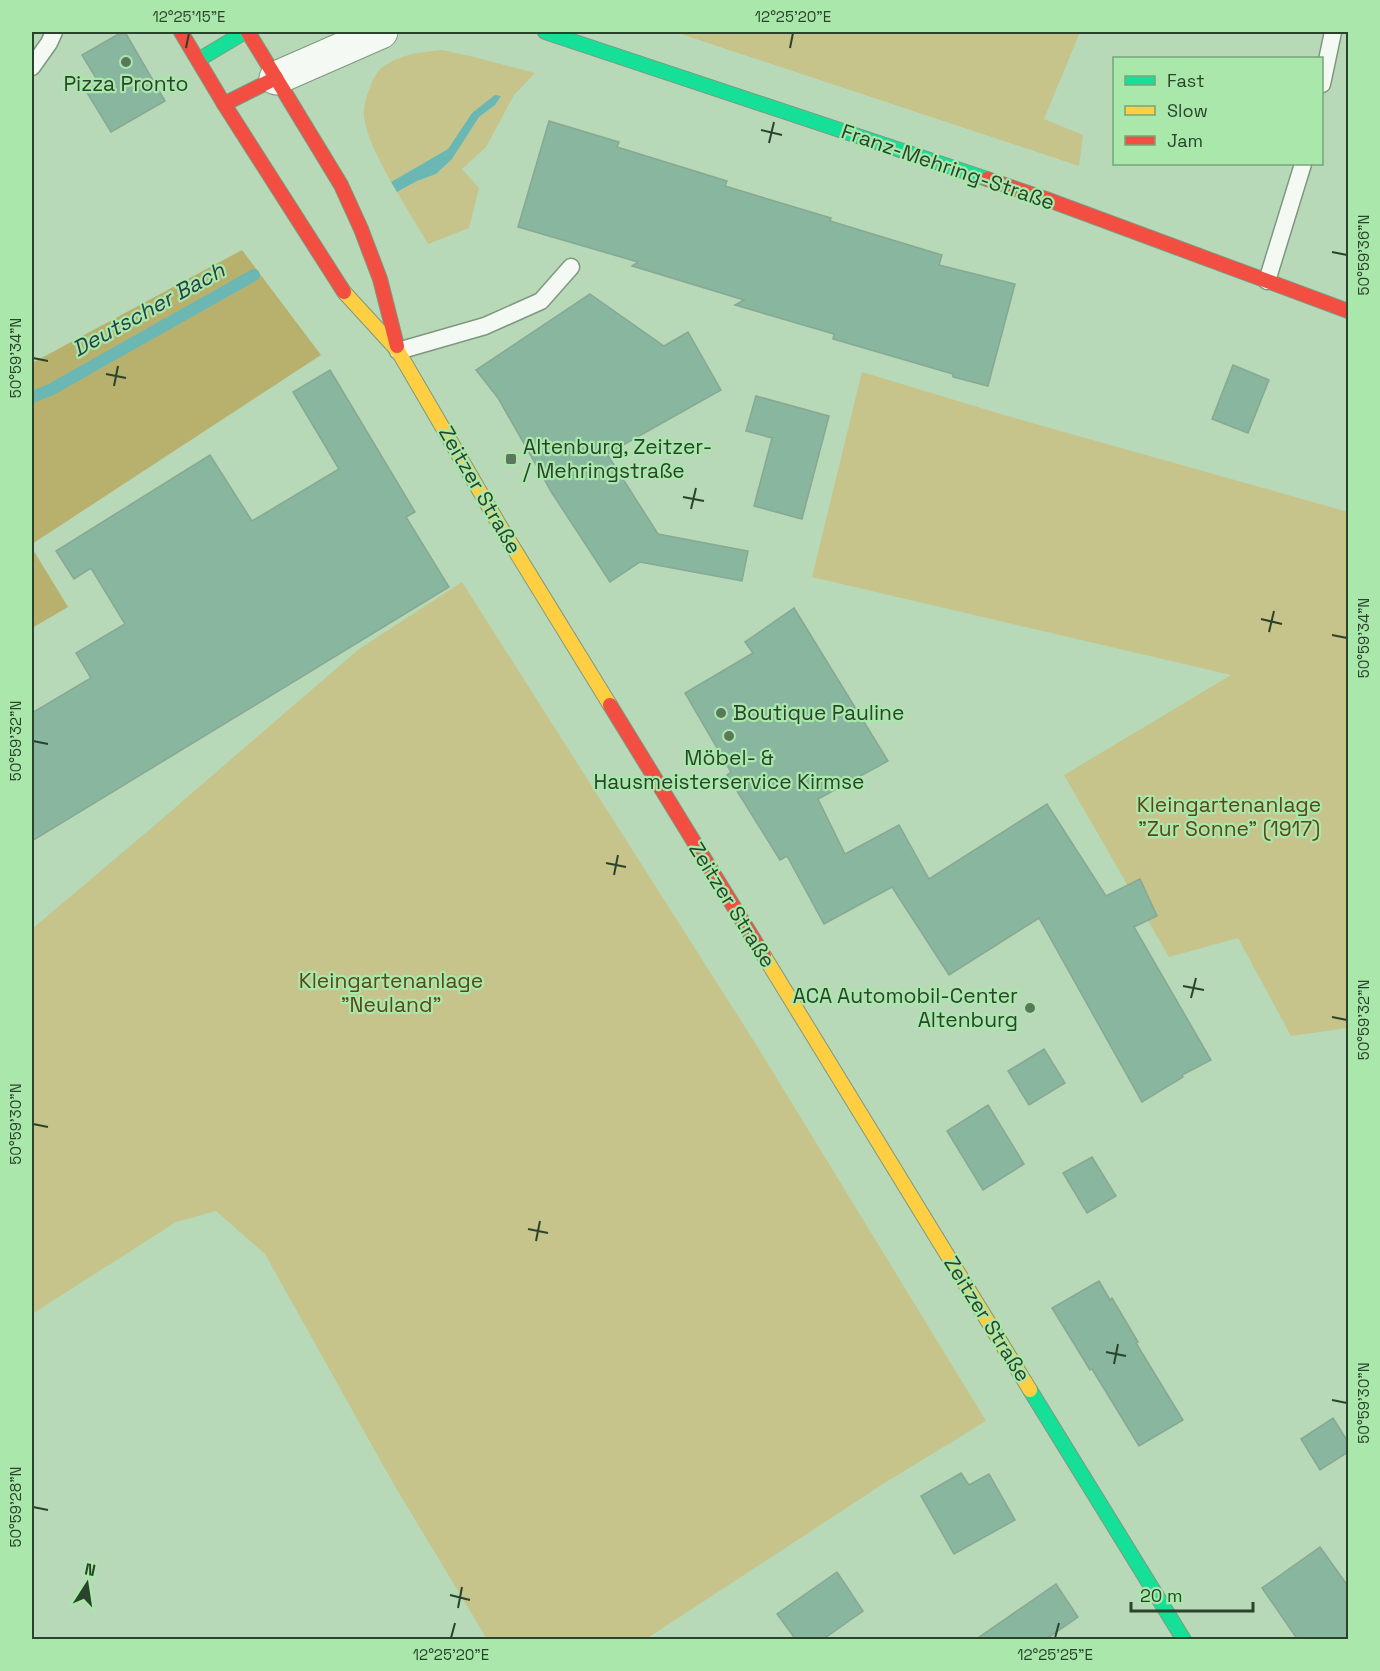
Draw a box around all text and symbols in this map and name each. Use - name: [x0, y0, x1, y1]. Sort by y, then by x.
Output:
- text: 12°25'15"E: [153, 7, 225, 26]
- text: 12°25'20"E: [755, 7, 831, 26]
- marker: Pizza Pronto: [119, 55, 133, 69]
- legend: [1113, 57, 1323, 165]
- text: Fast: [1167, 69, 1204, 92]
- place label: Pizza Pronto: [63, 70, 189, 97]
- text: Slow: [1167, 99, 1208, 122]
- street label: Franz-Mehring-Straße: [838, 117, 1058, 216]
- text: Jam: [1167, 129, 1203, 152]
- text: 50°59'36"N: [1354, 215, 1373, 295]
- water label: Deutscher Bach: [67, 255, 230, 362]
- text: 50°59'34"N: [6, 318, 25, 398]
- street label: Zeitzer Straße: [433, 421, 528, 558]
- place label: Altenburg, Zeitzer- / Mehringstraße: [523, 433, 712, 484]
- marker: Altenburg, Zeitzer- / Mehringstraße: [504, 452, 518, 466]
- text: 50°59'34"N: [1354, 598, 1373, 678]
- place label: Boutique Pauline: [733, 699, 904, 726]
- text: 50°59'32"N: [6, 701, 25, 781]
- marker: Boutique Pauline: [714, 706, 728, 720]
- marker: Möbel- & Hausmeisterservice Kirmse: [722, 729, 736, 743]
- place label: Möbel- & Hausmeisterservice Kirmse: [593, 744, 865, 795]
- park label: Kleingartenanlage "Zur Sonne" (1917): [1137, 791, 1321, 842]
- street label: Zeitzer Straße: [683, 837, 782, 973]
- park label: Kleingartenanlage "Neuland": [299, 967, 483, 1018]
- text: 50°59'32"N: [1354, 980, 1373, 1060]
- place label: ACA Automobil-Center Altenburg: [793, 982, 1018, 1033]
- marker: ACA Automobil-Center Altenburg: [1023, 1001, 1037, 1015]
- text: 50°59'30"N: [6, 1083, 25, 1165]
- street label: Zeitzer Straße: [938, 1251, 1037, 1387]
- text: 50°59'30"N: [1354, 1362, 1373, 1444]
- text: 50°59'28"N: [6, 1467, 25, 1547]
- north arrow: [57, 1554, 117, 1614]
- text: N: [83, 1558, 97, 1581]
- scale bar: [1131, 1575, 1252, 1613]
- text: 20 m: [1140, 1584, 1183, 1607]
- text: 12°25'20"E: [413, 1645, 489, 1664]
- text: 12°25'25"E: [1017, 1645, 1093, 1664]

